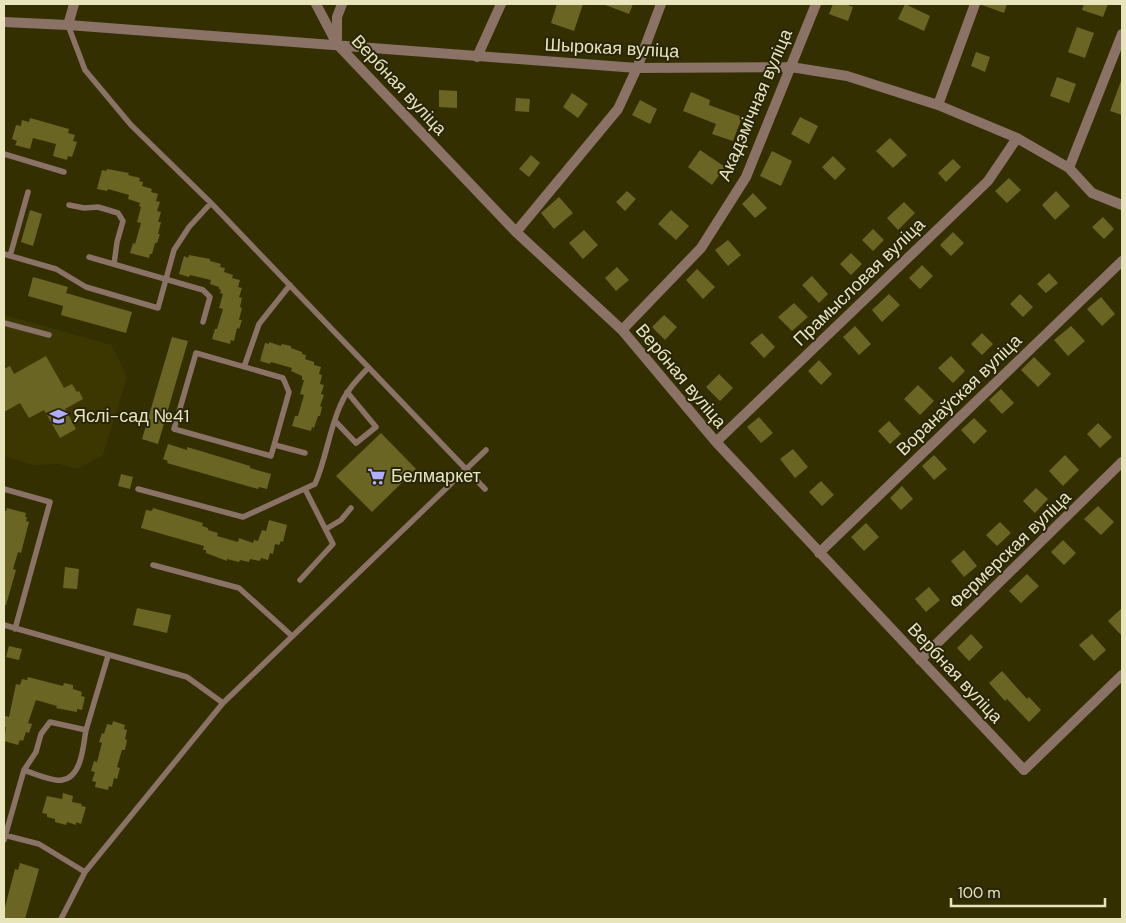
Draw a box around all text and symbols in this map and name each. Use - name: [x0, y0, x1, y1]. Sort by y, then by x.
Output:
- street label: Акадэмічная вуліца: [712, 24, 798, 185]
- street label: Вербная вуліца: [346, 29, 453, 141]
- street label: Шырокая вуліца: [544, 32, 681, 64]
- street label: Прамысловая вуліца: [788, 212, 931, 351]
- street label: Вербная вуліца: [630, 319, 732, 434]
- street label: Воранаўская вуліца: [891, 328, 1028, 461]
- place label: Яслі-сад №41: [73, 404, 189, 428]
- school or university icon: Яслі-сад №41: [49, 406, 69, 426]
- place label: Белмаркет: [391, 464, 481, 488]
- supermarket icon: Белмаркет: [367, 466, 387, 486]
- street label: Фермерская вуліца: [944, 485, 1077, 614]
- street label: Вербная вуліца: [902, 617, 1009, 729]
- scale bar: [951, 876, 1105, 908]
- text: 100 m: [958, 883, 1001, 903]

